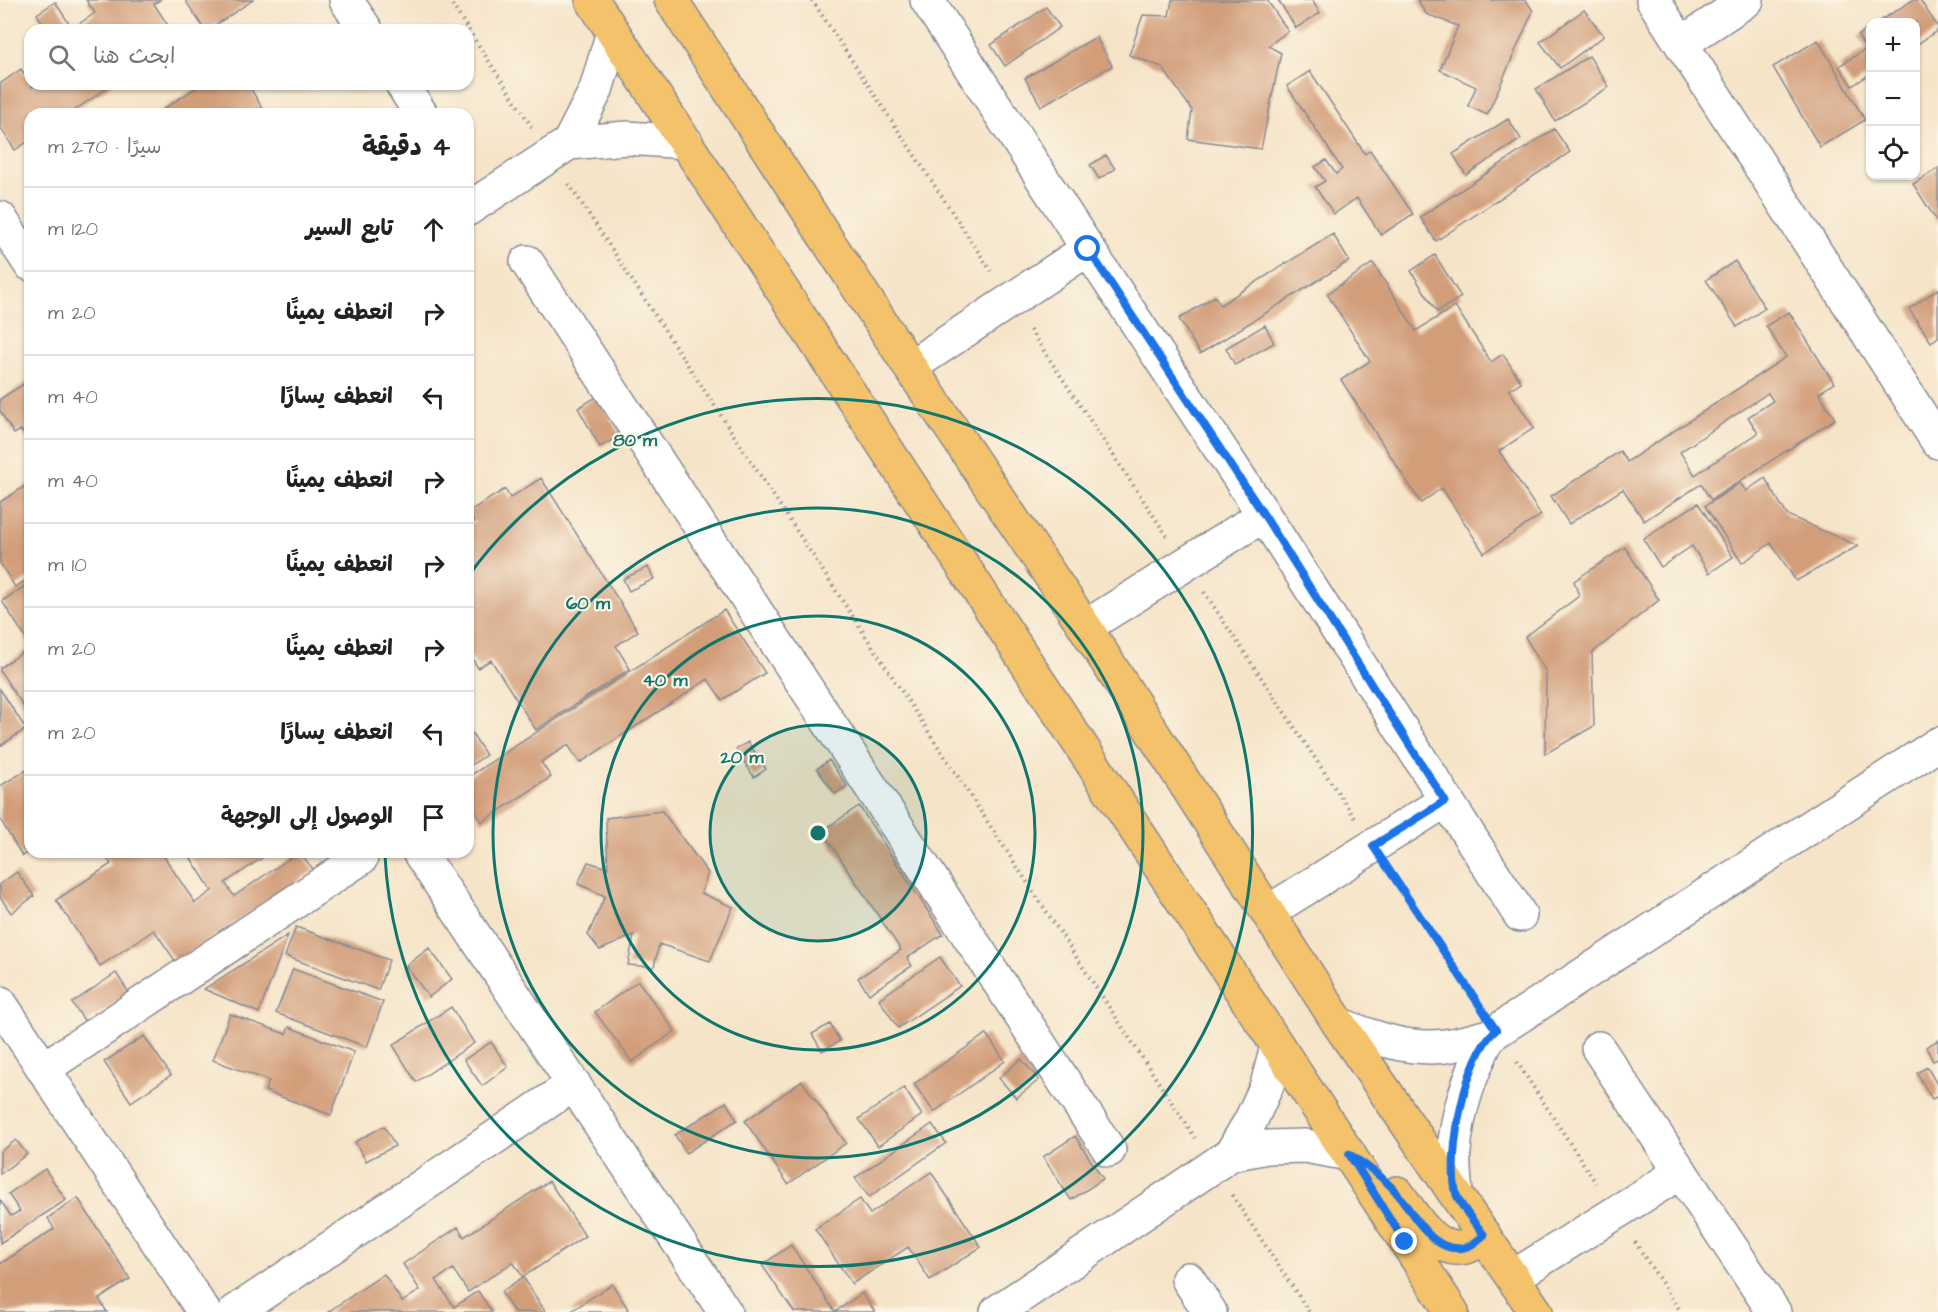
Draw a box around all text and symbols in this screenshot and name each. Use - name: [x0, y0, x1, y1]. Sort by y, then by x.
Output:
- map controls: [1866, 18, 1920, 180]
- button: +: [1866, 18, 1920, 72]
- search box: [24, 24, 474, 90]
- icon: search: [45, 41, 78, 74]
- text: ابحث هنا: [93, 41, 175, 72]
- button: −: [1866, 72, 1920, 126]
- button: locate: [1866, 126, 1920, 180]
- text: 4 دقيقة: [362, 129, 450, 165]
- text: سيرًا · 270 m: [48, 133, 162, 161]
- text: تابع السير: [306, 213, 393, 244]
- icon: ahead: [417, 213, 450, 246]
- text: 120 m: [48, 215, 98, 243]
- route start: [1074, 235, 1100, 261]
- text: انعطف يمينًا: [286, 297, 393, 328]
- icon: right: [417, 297, 450, 330]
- text: 20 m: [48, 299, 96, 327]
- text: انعطف يسارًا: [280, 381, 393, 412]
- icon: left: [417, 381, 450, 414]
- text: 40 m: [48, 383, 98, 411]
- text: 80 m: [613, 428, 658, 453]
- text: انعطف يمينًا: [286, 465, 393, 496]
- icon: right: [417, 465, 450, 498]
- text: 40 m: [48, 467, 98, 495]
- text: انعطف يمينًا: [286, 549, 393, 580]
- icon: right: [417, 549, 450, 582]
- text: 10 m: [48, 551, 87, 579]
- text: 60 m: [566, 591, 611, 616]
- text: انعطف يمينًا: [286, 633, 393, 664]
- icon: right: [417, 633, 450, 666]
- text: 20 m: [48, 635, 96, 663]
- text: 40 m: [643, 668, 688, 693]
- text: انعطف يسارًا: [280, 717, 393, 748]
- icon: left: [417, 717, 450, 750]
- text: 20 m: [48, 719, 96, 747]
- text: 20 m: [720, 745, 764, 770]
- text: الوصول إلى الوجهة: [221, 801, 393, 832]
- icon: arrive: [417, 801, 450, 834]
- centre of rings: [808, 823, 828, 843]
- route end: [1391, 1228, 1417, 1254]

